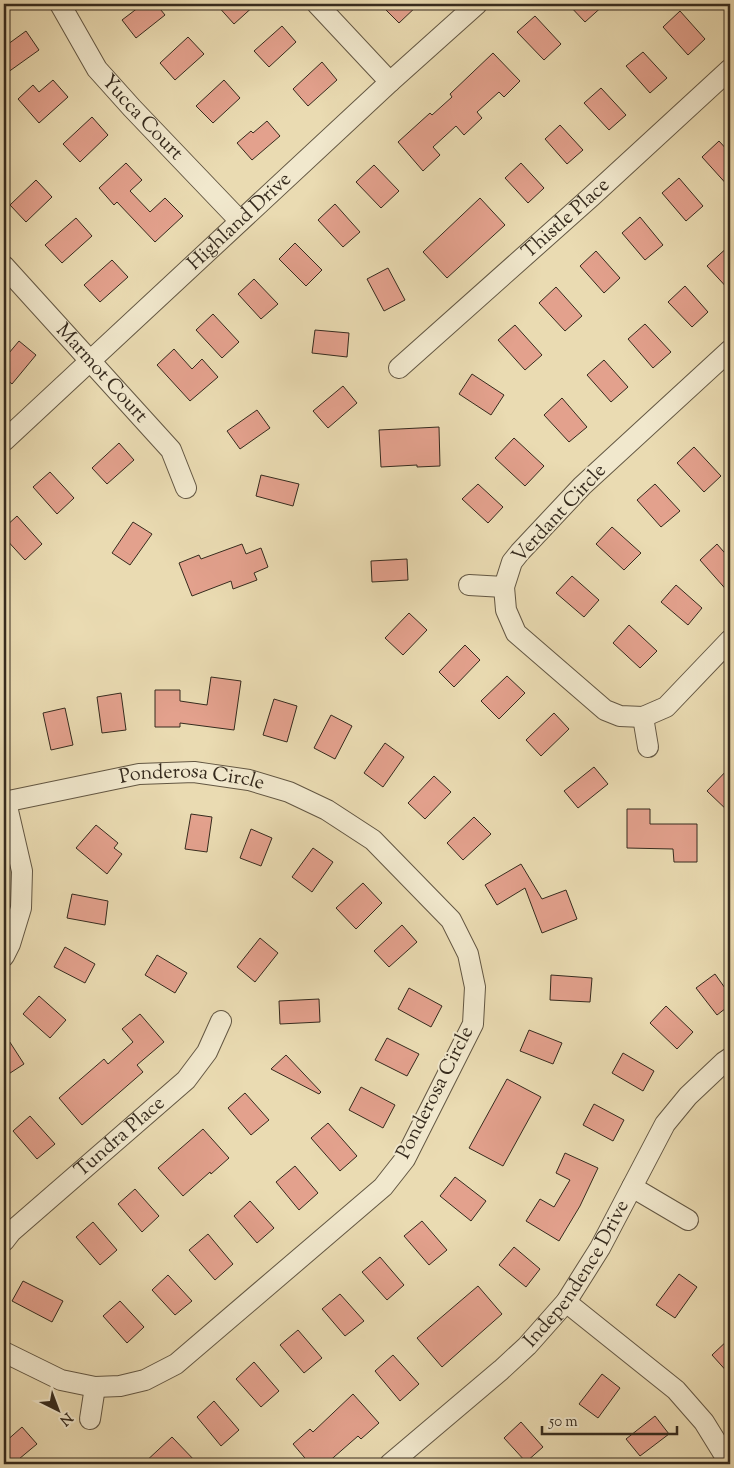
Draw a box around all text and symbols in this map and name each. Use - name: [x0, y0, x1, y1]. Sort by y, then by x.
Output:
- street label: Yucca Court: [94, 68, 190, 167]
- street label: Highland Drive: [181, 166, 298, 278]
- street label: Thistle Place: [516, 172, 617, 266]
- street label: Marmot Court: [49, 317, 154, 430]
- street label: Verdant Circle: [506, 458, 614, 570]
- street label: Ponderosa Circle: [117, 757, 268, 798]
- street label: Ponderosa Circle: [390, 1021, 482, 1165]
- street label: Tundra Place: [68, 1090, 172, 1185]
- street label: Independence Drive: [517, 1195, 637, 1355]
- north arrow: [32, 1386, 82, 1436]
- scale bar: [542, 1403, 676, 1435]
- text: N: [55, 1407, 76, 1429]
- text: 50 m: [548, 1412, 578, 1433]

